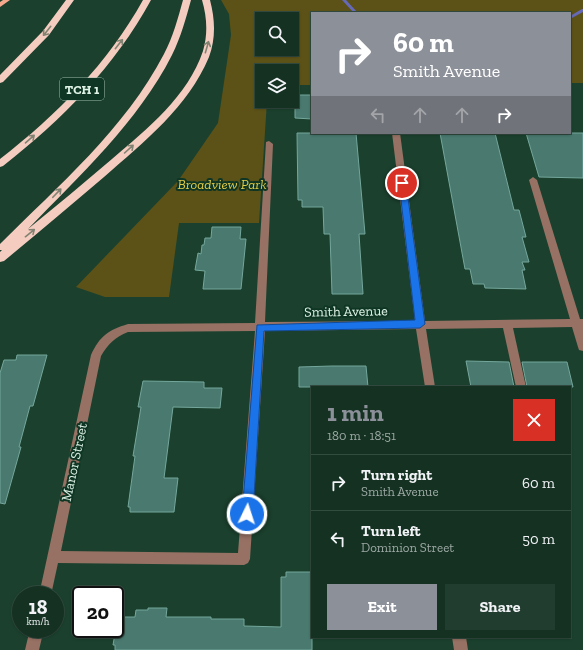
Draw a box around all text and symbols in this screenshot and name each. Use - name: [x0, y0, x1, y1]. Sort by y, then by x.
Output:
- map controls: [255, 12, 299, 108]
- button: search: [255, 12, 299, 56]
- one-way arrow: [42, 26, 51, 37]
- text: 60 m: [393, 26, 454, 59]
- icon: right: [327, 28, 379, 80]
- one-way arrow: [115, 39, 123, 50]
- one-way arrow: [204, 41, 211, 54]
- text: Smith Avenue: [393, 60, 500, 82]
- button: layers: [255, 64, 299, 108]
- road number: TCH 1: [60, 78, 104, 100]
- icon: left: [367, 104, 389, 126]
- icon: ahead: [409, 104, 431, 126]
- icon: ahead: [451, 104, 473, 126]
- icon: right: [493, 104, 515, 126]
- one-way arrow: [24, 134, 35, 143]
- one-way arrow: [124, 144, 134, 153]
- pin: [385, 166, 419, 200]
- icon: arrive: [391, 172, 413, 194]
- park label: Broadview Park: [178, 176, 266, 193]
- one-way arrow: [52, 188, 62, 198]
- one-way arrow: [25, 229, 36, 238]
- street label: Smith Avenue: [304, 302, 388, 321]
- text: 1 min: [327, 398, 384, 427]
- button: close: [513, 399, 555, 441]
- street label: Manor Street: [58, 420, 91, 503]
- text: 180 m · 18:51: [327, 428, 396, 443]
- text: Turn right: [361, 466, 432, 484]
- icon: right: [327, 472, 349, 494]
- text: 60 m: [522, 474, 555, 492]
- text: Smith Avenue: [361, 484, 439, 499]
- position arrow: [226, 493, 268, 535]
- text: Turn left: [361, 522, 421, 540]
- icon: left: [327, 528, 349, 550]
- text: 50 m: [522, 530, 555, 548]
- text: Dominion Street: [361, 540, 454, 555]
- button: Exit: [327, 584, 437, 630]
- button: Share: [445, 584, 555, 630]
- speed limit sign: 20: [72, 586, 124, 638]
- text: 18: [29, 595, 47, 619]
- text: km/h: [27, 616, 49, 628]

